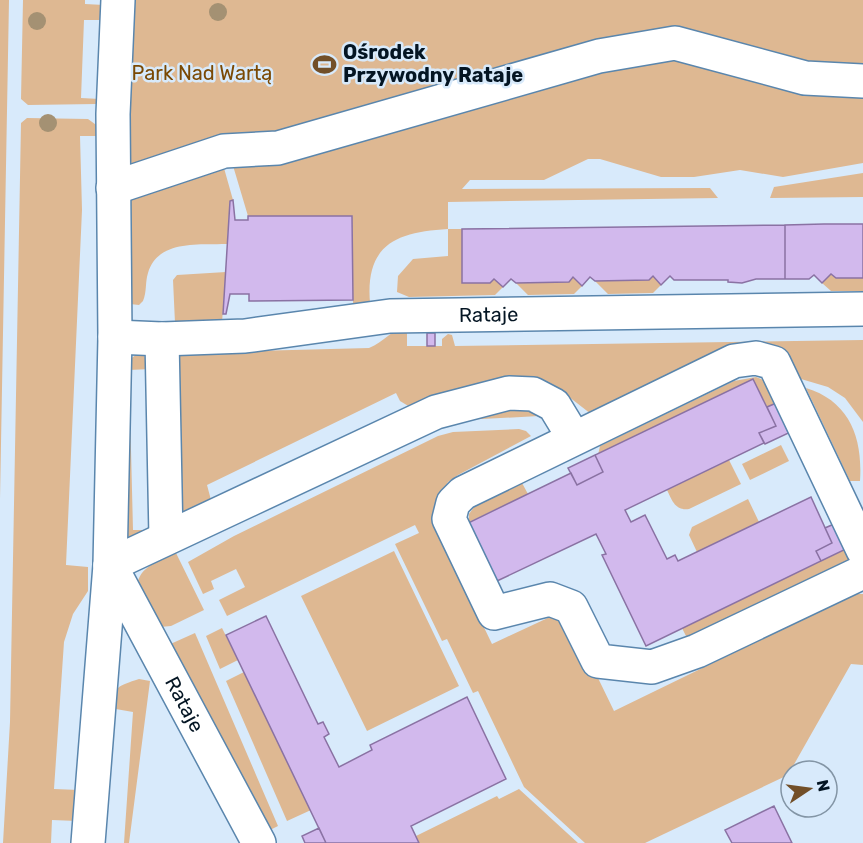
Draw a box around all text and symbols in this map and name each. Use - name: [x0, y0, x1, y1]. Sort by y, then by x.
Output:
- place label: Ośrodek Przywodny Rataje: [343, 40, 523, 87]
- sports icon: Ośrodek Przywodny Rataje: [312, 51, 338, 77]
- park label: Park Nad Wartą: [132, 61, 272, 85]
- street label: Rataje: [459, 302, 518, 327]
- street label: Rataje: [160, 672, 209, 736]
- north arrow: [779, 759, 839, 819]
- text: N: [813, 778, 834, 793]

